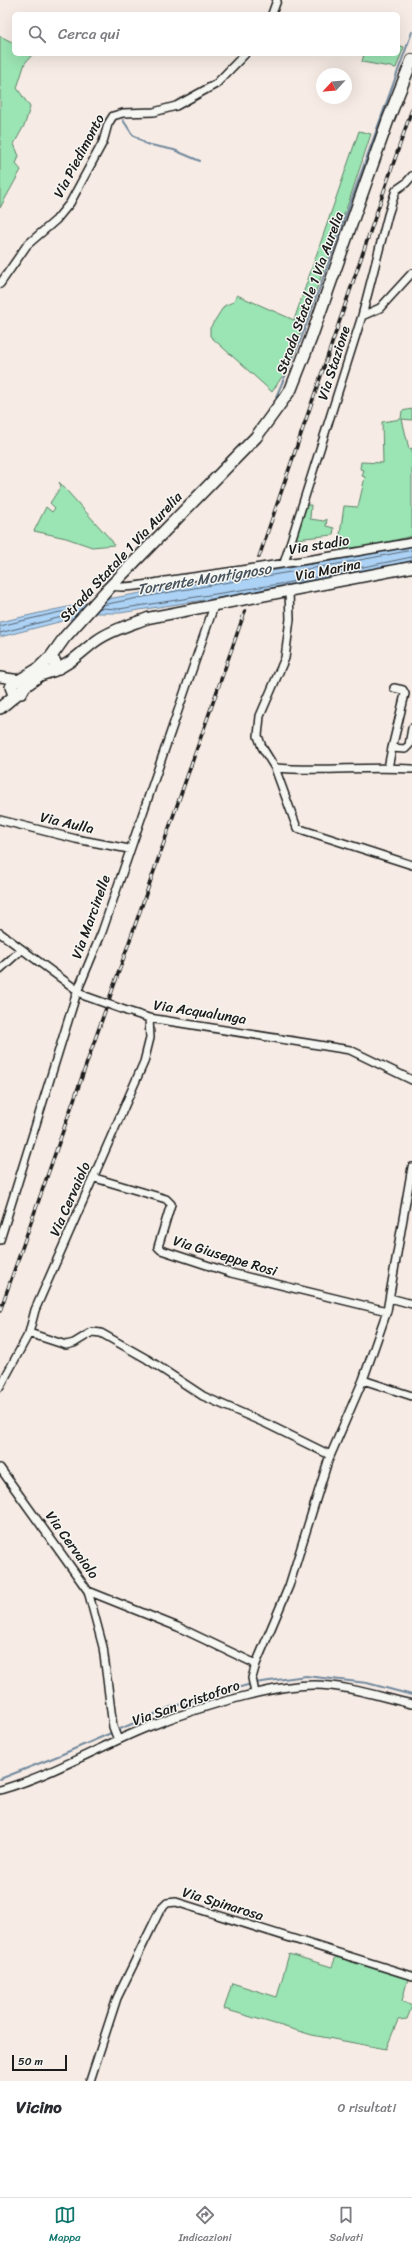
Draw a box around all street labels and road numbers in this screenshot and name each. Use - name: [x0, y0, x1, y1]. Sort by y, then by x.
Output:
- street label: Via Piedimonto: [46, 110, 112, 202]
- street label: Strada Statale 1 Via Aurelia: [269, 207, 351, 378]
- street label: Via Stazione: [310, 322, 358, 403]
- street label: Strada Statale 1 Via Aurelia: [53, 485, 189, 628]
- street label: Via stadio: [287, 528, 351, 562]
- street label: Via Marina: [293, 551, 364, 589]
- street label: Via Aulla: [38, 805, 96, 841]
- street label: Via Marcinelle: [64, 871, 118, 963]
- street label: Via Acqualunga: [152, 992, 248, 1032]
- street label: Via Cervaiolo: [42, 1158, 98, 1240]
- street label: Via Giuseppe Rosi: [170, 1228, 281, 1284]
- street label: Via Cervaiolo: [39, 1505, 105, 1585]
- street label: Via San Cristoforo: [129, 1673, 243, 1733]
- street label: Via Spinarosa: [179, 1880, 267, 1928]

